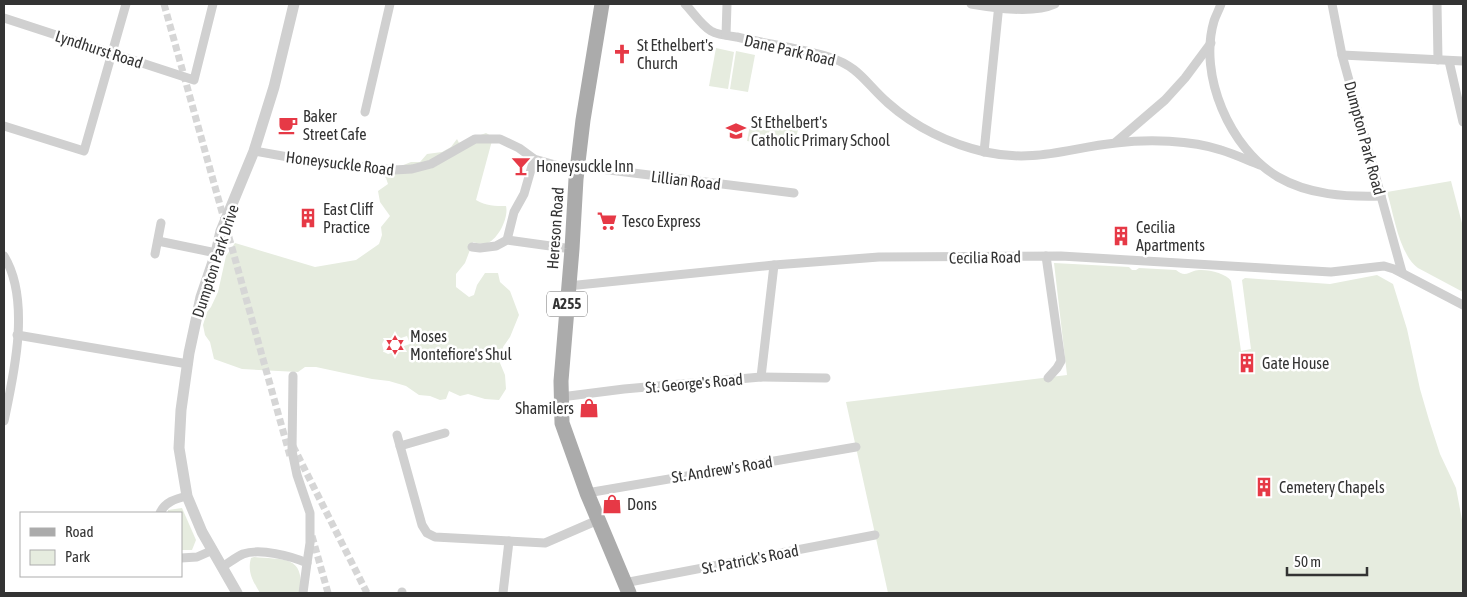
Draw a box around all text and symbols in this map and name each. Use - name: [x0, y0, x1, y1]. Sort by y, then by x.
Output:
- street label: Lyndhurst Road: [53, 26, 145, 73]
- street label: Dane Park Road: [743, 31, 837, 69]
- place label: St Ethelbert's Church: [637, 36, 714, 72]
- church icon: St Ethelbert's Church: [611, 43, 633, 65]
- street label: Dumpton Park Road: [1340, 79, 1389, 197]
- place label: Baker Street Cafe: [303, 107, 367, 143]
- place label: St Ethelbert's Catholic Primary School: [751, 113, 891, 150]
- cafe icon: Baker Street Cafe: [277, 114, 299, 136]
- school or university icon: St Ethelbert's Catholic Primary School: [725, 120, 747, 142]
- street label: Honeysuckle Road: [285, 147, 395, 180]
- bar icon: Honeysuckle Inn: [510, 155, 532, 177]
- place label: Honeysuckle Inn: [536, 157, 634, 176]
- street label: Lillian Road: [650, 167, 722, 193]
- street label: Hereson Road: [543, 186, 567, 270]
- place label: East Cliff Practice: [323, 200, 374, 236]
- street label: Dumpton Park Drive: [188, 202, 243, 320]
- building icon: East Cliff Practice: [297, 207, 319, 229]
- supermarket icon: Tesco Express: [596, 210, 618, 232]
- place label: Tesco Express: [622, 212, 701, 231]
- place label: Cecilia Apartments: [1136, 218, 1205, 255]
- building icon: Cecilia Apartments: [1110, 225, 1132, 247]
- street label: Cecilia Road: [949, 247, 1021, 267]
- road number: A255: [547, 292, 587, 316]
- place label: Moses Montefiore's Shul: [410, 327, 513, 363]
- synagogue icon: Moses Montefiore's Shul: [384, 334, 406, 356]
- building icon: Gate House: [1236, 352, 1258, 374]
- place label: Gate House: [1262, 354, 1329, 372]
- street label: St. George's Road: [644, 370, 744, 397]
- shop icon: Shamilers: [578, 397, 600, 419]
- place label: Shamilers: [515, 399, 574, 417]
- street label: St. Andrew's Road: [670, 452, 774, 486]
- building icon: Cemetery Chapels: [1253, 476, 1275, 498]
- place label: Cemetery Chapels: [1279, 478, 1385, 497]
- shop icon: Dons: [601, 493, 623, 515]
- place label: Dons: [627, 495, 657, 513]
- legend: [20, 512, 182, 577]
- text: Road: [65, 523, 94, 540]
- street label: St. Patrick's Road: [700, 541, 800, 577]
- scale bar: [1287, 544, 1367, 576]
- text: Park: [65, 548, 90, 565]
- text: 50 m: [1294, 553, 1321, 570]

